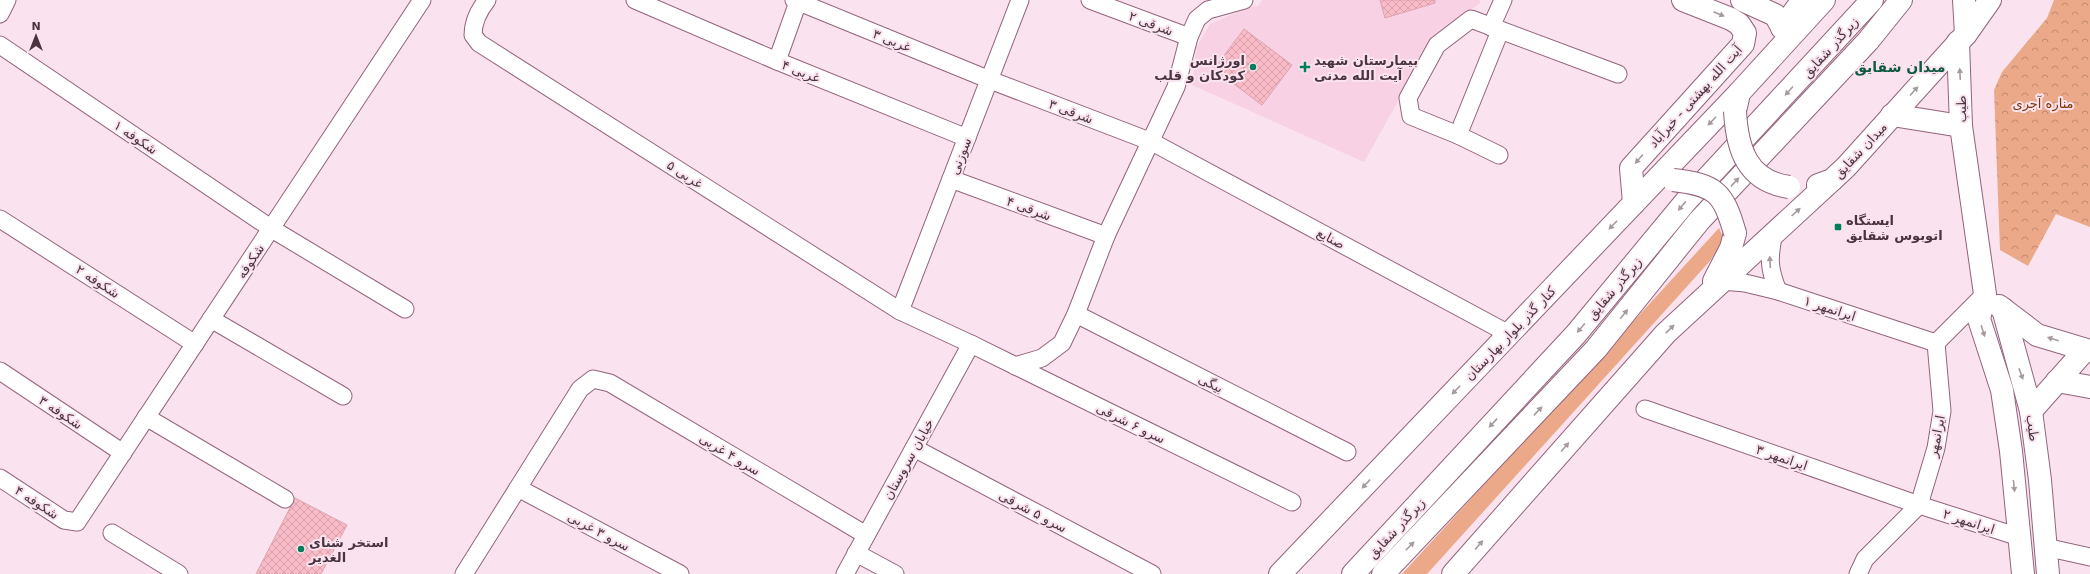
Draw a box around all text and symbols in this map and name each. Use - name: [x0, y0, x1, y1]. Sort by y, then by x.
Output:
- street label: شرقی ۲: [1126, 8, 1175, 40]
- one-way arrow: [1713, 11, 1725, 17]
- street label: زیرگذر شقایق: [1799, 14, 1862, 81]
- north arrow: [16, 16, 56, 56]
- text: N: [31, 20, 41, 33]
- street label: غربی ۳: [870, 26, 913, 56]
- street label: آیت الله بهشتی - خیرآباد: [1645, 41, 1747, 151]
- place label: اورژانس کودکان و قلب: [1154, 53, 1245, 83]
- place label: بیمارستان شهید آیت الله مدنی: [1314, 53, 1418, 83]
- street label: غربی ۴: [779, 57, 822, 87]
- district label: میدان شقایق: [1854, 59, 1946, 76]
- marker: بیمارستان شهید آیت الله مدنی: [1299, 61, 1311, 73]
- marker: اورژانس کودکان و قلب: [1248, 62, 1258, 72]
- one-way arrow: [1957, 67, 1963, 80]
- one-way arrow: [1785, 86, 1794, 96]
- one-way arrow: [1909, 87, 1918, 96]
- street label: طیب: [1954, 95, 1969, 123]
- park label: مناره آجری: [2012, 95, 2074, 112]
- street label: شرقی ۳: [1046, 96, 1095, 128]
- one-way arrow: [1707, 116, 1717, 126]
- street label: شکوفه ۱: [111, 117, 160, 158]
- street label: میدان شقایق: [1831, 119, 1891, 182]
- street label: سوزنی: [947, 136, 975, 177]
- one-way arrow: [1634, 154, 1643, 164]
- street label: غربی ۵: [664, 157, 706, 192]
- one-way arrow: [1730, 177, 1740, 187]
- street label: شرقی ۴: [1004, 194, 1053, 224]
- one-way arrow: [1677, 201, 1686, 212]
- one-way arrow: [1791, 208, 1801, 217]
- place label: ایستگاه اتوبوس شقایق: [1846, 213, 1943, 243]
- one-way arrow: [1608, 220, 1618, 230]
- marker: ایستگاه اتوبوس شقایق: [1833, 222, 1843, 232]
- street label: صنایع: [1314, 225, 1347, 253]
- street label: شکوفه: [234, 241, 268, 282]
- street label: زیرگذر شقایق: [1584, 254, 1645, 323]
- one-way arrow: [1766, 256, 1773, 268]
- street label: شکوفه ۲: [73, 262, 122, 302]
- street label: کنار گذر بلوار بهارستان: [1462, 283, 1560, 384]
- street label: ایرانمهر ۱: [1802, 293, 1858, 325]
- one-way arrow: [1620, 308, 1629, 319]
- one-way arrow: [1576, 322, 1585, 333]
- one-way arrow: [1665, 324, 1675, 334]
- one-way arrow: [1980, 326, 1986, 338]
- one-way arrow: [2046, 336, 2058, 342]
- one-way arrow: [2019, 368, 2025, 380]
- street label: بیگی: [1196, 371, 1226, 396]
- one-way arrow: [1451, 385, 1460, 395]
- street label: شکوفه ۳: [36, 392, 85, 433]
- street label: سرو ۶ شرقی: [1093, 400, 1168, 447]
- one-way arrow: [1533, 406, 1543, 416]
- street label: ایرانمهر: [1925, 414, 1949, 459]
- street label: طیب: [2023, 414, 2042, 443]
- street label: خیابان سروستان: [880, 416, 938, 503]
- one-way arrow: [1488, 418, 1497, 429]
- street label: سرو ۴ غربی: [696, 430, 763, 479]
- one-way arrow: [1560, 442, 1569, 452]
- street label: ایرانمهر ۳: [1754, 442, 1810, 474]
- one-way arrow: [1361, 479, 1371, 489]
- one-way arrow: [2011, 479, 2017, 492]
- street label: شکوفه ۴: [12, 483, 61, 523]
- street label: سرو ۵ شرقی: [996, 487, 1069, 536]
- street label: زیرگذر شقایق: [1365, 495, 1429, 562]
- street label: ایرانمهر ۲: [1941, 506, 1997, 538]
- street label: سرو ۳ غربی: [565, 509, 632, 555]
- place label: استخر شنای الغدیر: [308, 535, 388, 565]
- one-way arrow: [1474, 539, 1483, 550]
- one-way arrow: [1405, 541, 1415, 551]
- marker: استخر شنای الغدیر: [296, 544, 306, 554]

